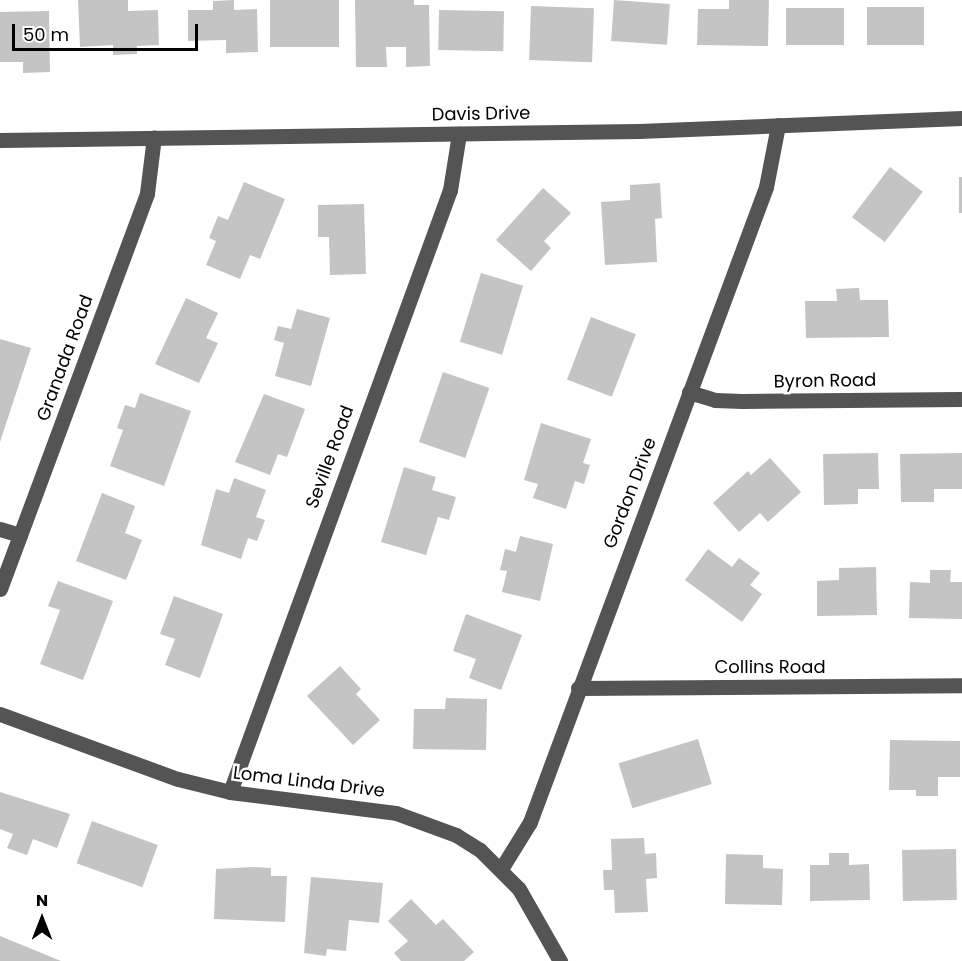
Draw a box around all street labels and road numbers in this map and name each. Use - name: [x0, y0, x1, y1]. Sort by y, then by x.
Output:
- street label: Davis Drive: [431, 102, 531, 126]
- street label: Granada Road: [32, 292, 98, 424]
- street label: Byron Road: [774, 369, 876, 393]
- street label: Seville Road: [301, 403, 359, 511]
- street label: Gordon Drive: [599, 434, 661, 552]
- street label: Collins Road: [714, 656, 826, 678]
- street label: Loma Linda Drive: [232, 762, 386, 802]

